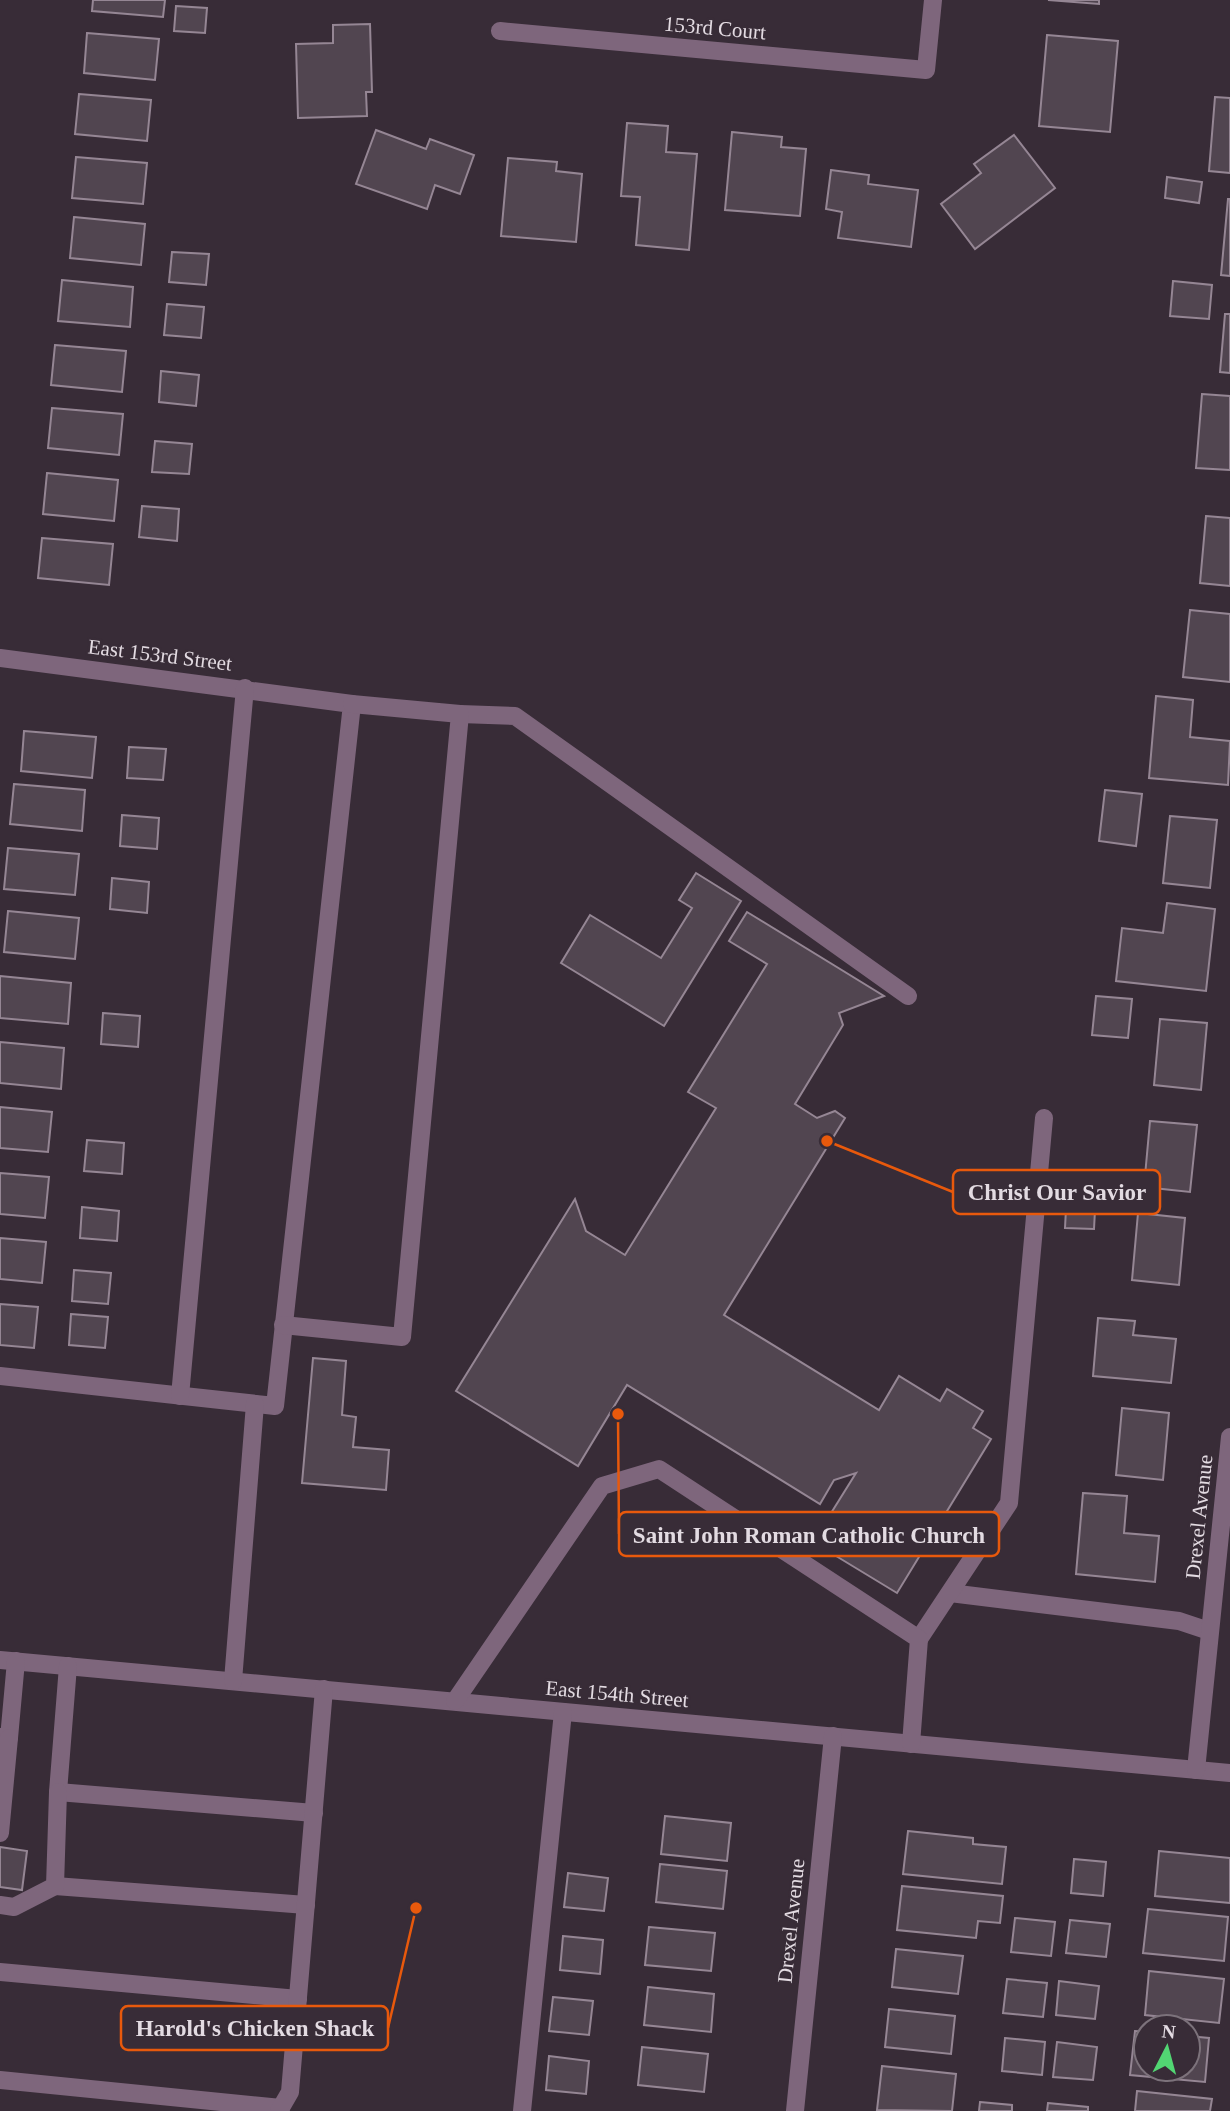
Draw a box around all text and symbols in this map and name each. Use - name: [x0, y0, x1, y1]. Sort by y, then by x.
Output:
- street label: 153rd Court: [663, 12, 767, 44]
- street label: East 153rd Street: [87, 634, 233, 676]
- callout: Christ Our Savior: [953, 1170, 1160, 1214]
- text: Christ Our Savior: [968, 1180, 1146, 1205]
- street label: Drexel Avenue: [1181, 1454, 1217, 1580]
- callout: Saint John Roman Catholic Church: [619, 1512, 999, 1556]
- text: Saint John Roman Catholic Church: [633, 1523, 985, 1548]
- street label: East 154th Street: [544, 1676, 690, 1712]
- street label: Drexel Avenue: [773, 1858, 809, 1984]
- callout: Harold's Chicken Shack: [121, 2006, 388, 2050]
- north arrow: [1132, 2013, 1202, 2083]
- text: Harold's Chicken Shack: [136, 2016, 374, 2041]
- text: N: [1161, 2020, 1177, 2043]

